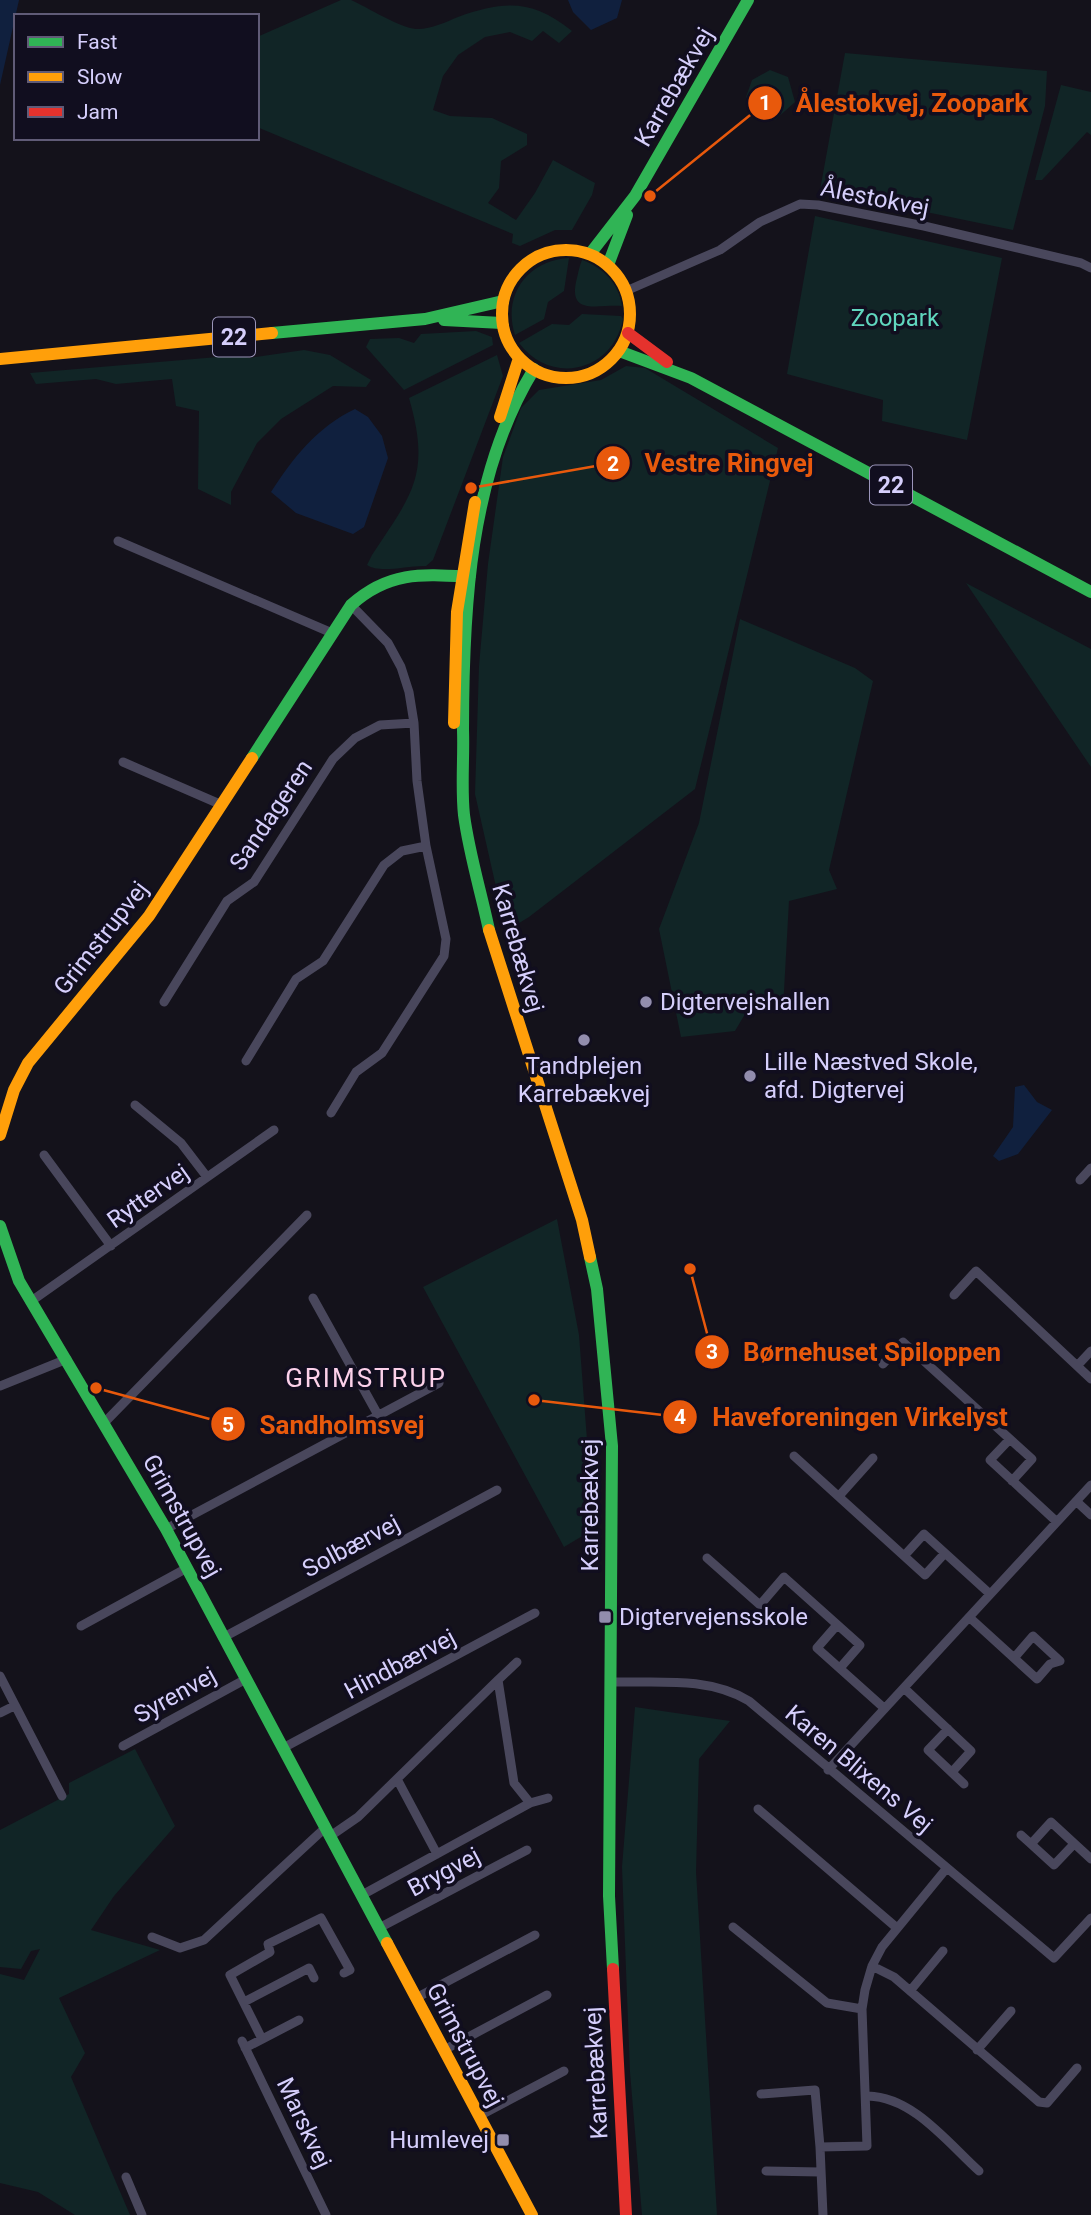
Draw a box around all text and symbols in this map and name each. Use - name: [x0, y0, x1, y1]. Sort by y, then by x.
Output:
- legend: [14, 14, 259, 140]
- street label: Karrebækvej: [629, 23, 719, 151]
- text: Fast: [77, 30, 118, 54]
- text: Slow: [77, 65, 123, 89]
- callout: Ålestokvej, Zoopark: [747, 79, 1043, 126]
- text: Ålestokvej, Zoopark: [796, 87, 1029, 118]
- text: 1: [759, 91, 771, 115]
- text: Jam: [77, 100, 118, 124]
- street label: Ålestokvej: [818, 173, 932, 222]
- park label: Zoopark: [851, 304, 940, 332]
- road number: 22: [213, 318, 255, 356]
- callout: Vestre Ringvej: [596, 440, 828, 487]
- text: Vestre Ringvej: [644, 448, 814, 478]
- text: 2: [607, 452, 619, 476]
- road number: 22: [870, 466, 912, 505]
- street label: Sandageren: [224, 754, 318, 876]
- street label: Grimstrupvej: [48, 876, 154, 1000]
- street label: Karrebækvej: [486, 880, 550, 1016]
- place label: Digtervejshallen: [660, 988, 830, 1016]
- marker: Digtervejshallen: [638, 994, 654, 1010]
- marker: Tandplejen Karrebækvej: [576, 1032, 592, 1048]
- place label: Lille Næstved Skole, afd. Digtervej: [764, 1048, 978, 1104]
- place label: Tandplejen Karrebækvej: [518, 1052, 650, 1108]
- marker: Lille Næstved Skole, afd. Digtervej: [742, 1068, 758, 1084]
- street label: Ryttervej: [102, 1158, 194, 1234]
- callout: Børnehuset Spiloppen: [694, 1329, 1016, 1376]
- text: Børnehuset Spiloppen: [743, 1337, 1001, 1367]
- text: 3: [706, 1340, 718, 1364]
- district label: GRIMSTRUP: [285, 1363, 447, 1393]
- callout: Haveforeningen Virkelyst: [663, 1393, 1021, 1440]
- callout: Sandholmsvej: [210, 1401, 438, 1448]
- text: Haveforeningen Virkelyst: [712, 1402, 1008, 1432]
- text: 4: [674, 1405, 686, 1429]
- text: Sandholmsvej: [260, 1410, 424, 1440]
- text: 5: [222, 1413, 234, 1437]
- street label: Karrebækvej: [576, 1439, 604, 1571]
- street label: Grimstrupvej: [137, 1450, 227, 1582]
- street label: Solbærvej: [298, 1509, 404, 1583]
- place label: Digtervejensskole: [619, 1603, 808, 1631]
- marker: Digtervejensskole: [597, 1609, 613, 1625]
- street label: Hindbærvej: [340, 1623, 460, 1705]
- street label: Syrenvej: [129, 1661, 221, 1729]
- street label: Karen Blixens Vej: [780, 1699, 938, 1839]
- street label: Brygvej: [403, 1841, 485, 1903]
- street label: Grimstrupvej: [421, 1978, 509, 2112]
- street label: Karrebækvej: [579, 2006, 613, 2140]
- street label: Marskvej: [271, 2073, 337, 2173]
- place label: Humlevej: [389, 2126, 489, 2154]
- marker: Humlevej: [495, 2132, 511, 2148]

